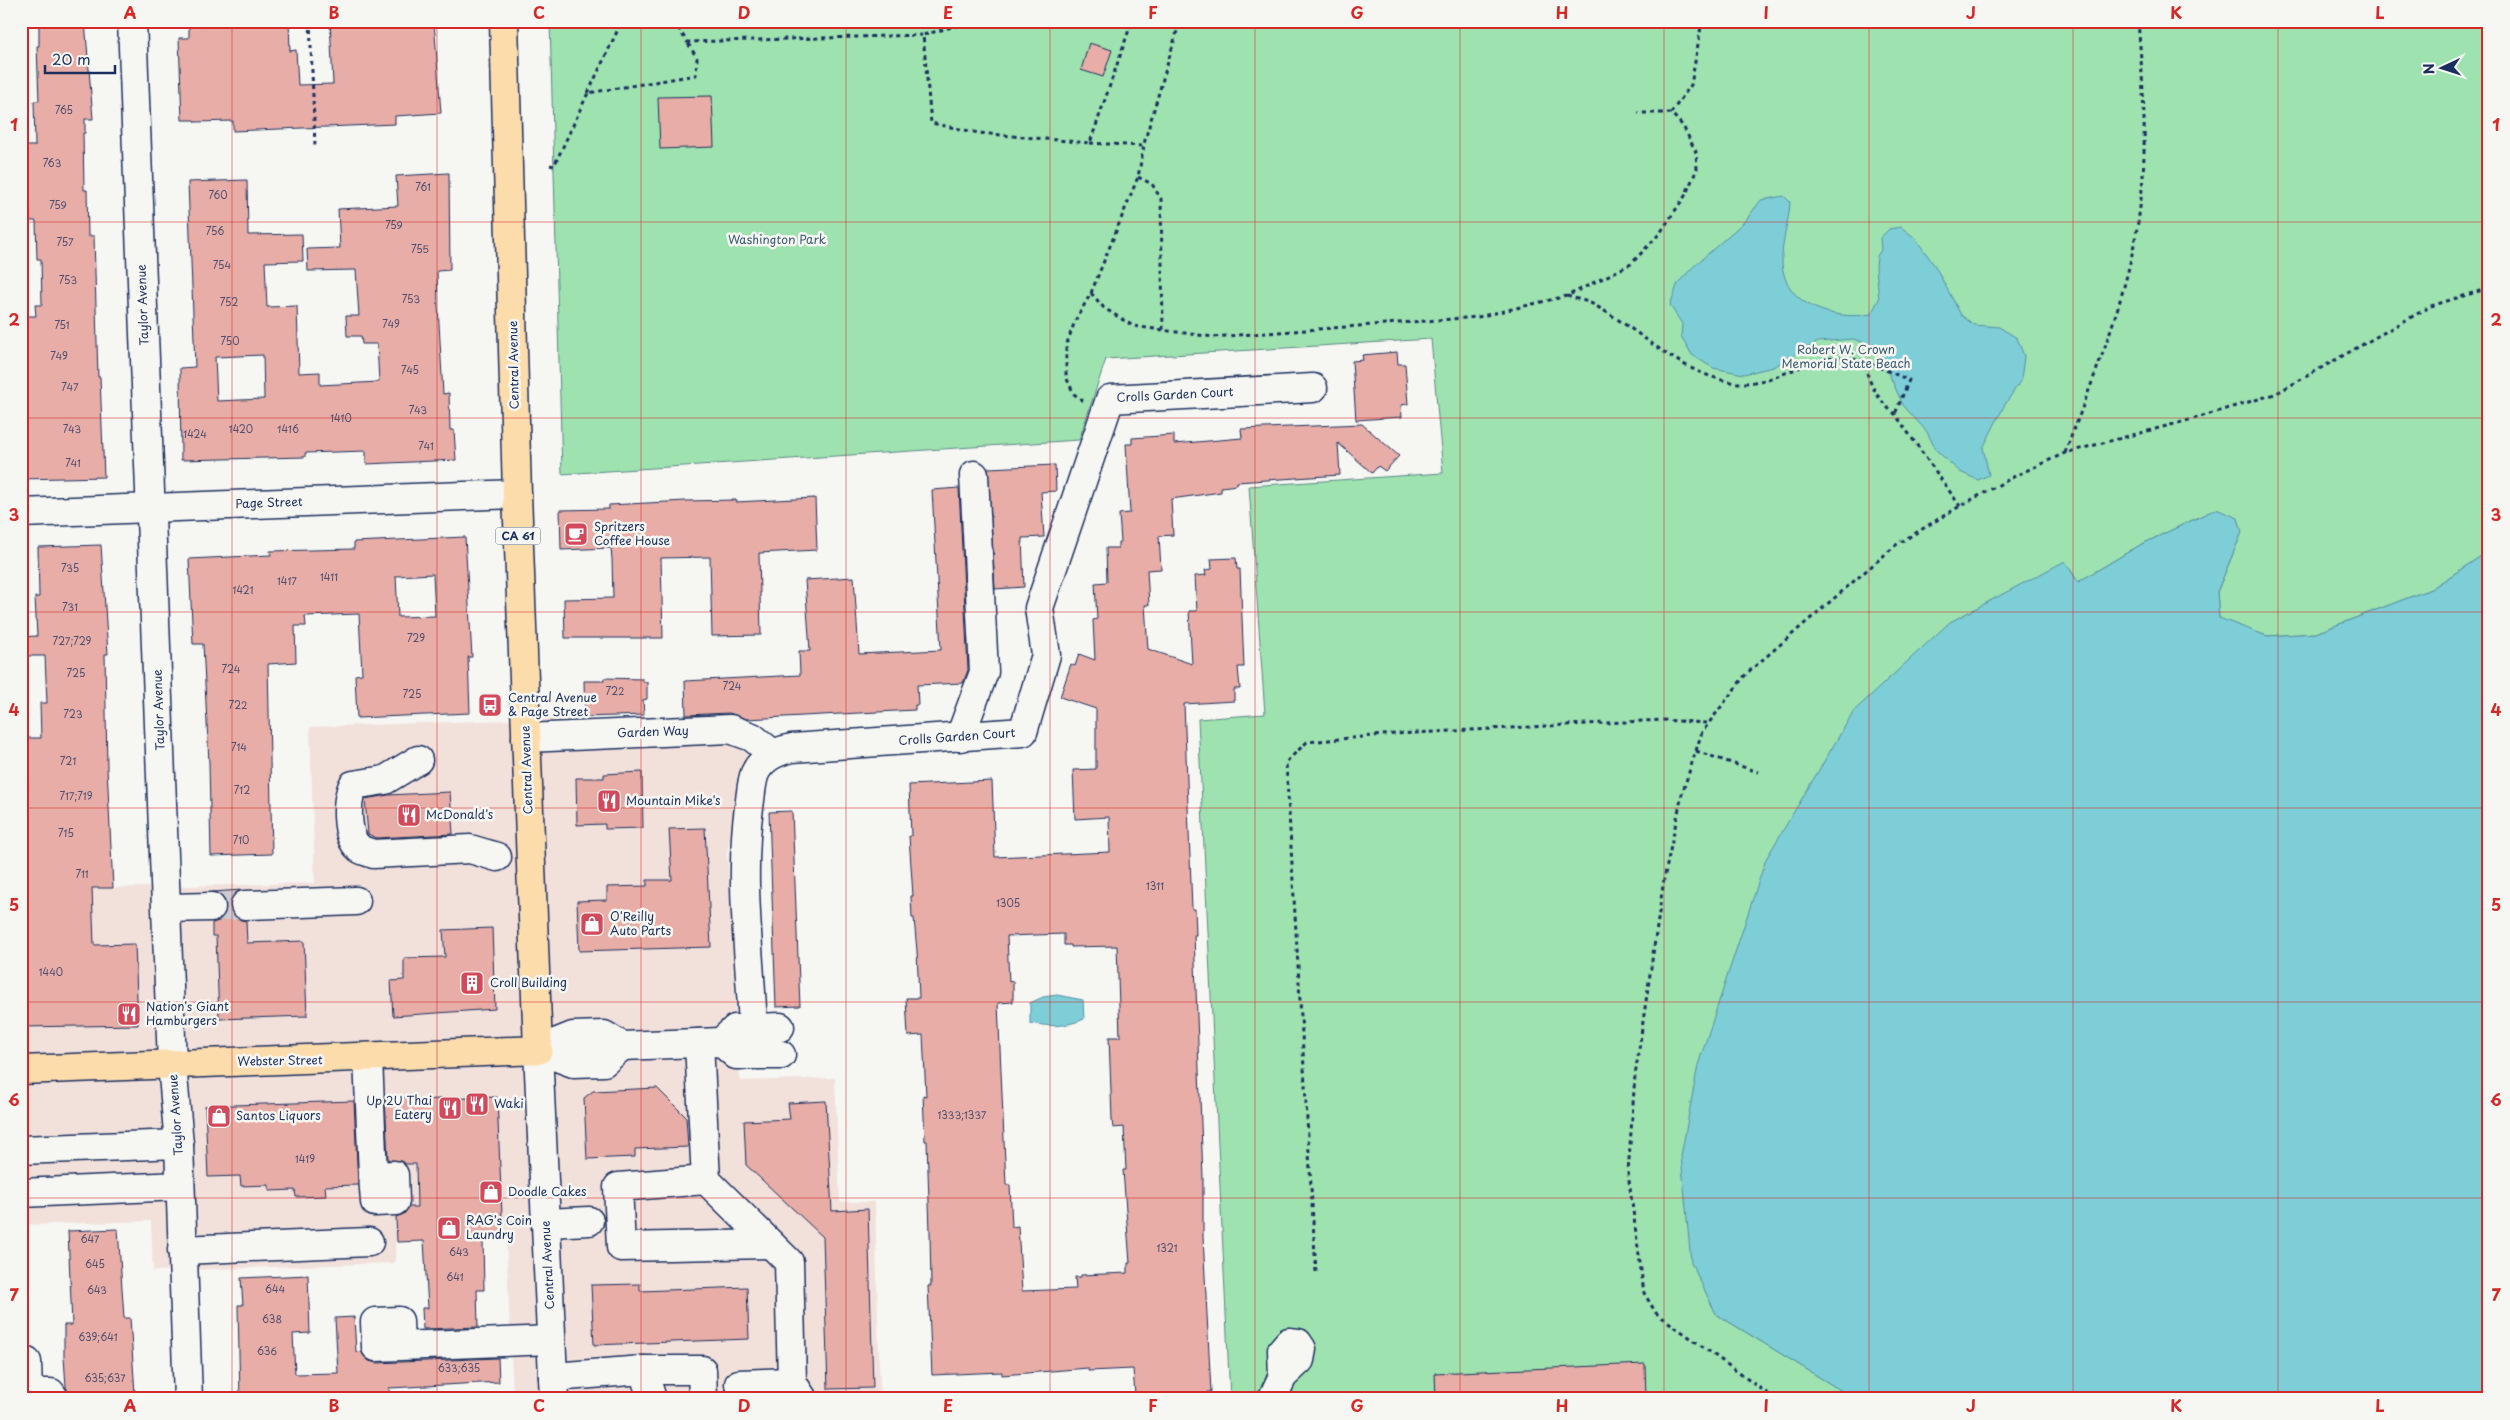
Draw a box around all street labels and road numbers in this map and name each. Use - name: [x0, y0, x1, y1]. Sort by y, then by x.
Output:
- street label: Taylor Avenue: [132, 264, 152, 346]
- street label: Central Avenue: [503, 320, 523, 410]
- street label: Crolls Garden Court: [1116, 382, 1234, 406]
- street label: Page Street: [235, 492, 303, 512]
- road number: CA 61: [496, 528, 540, 544]
- street label: Taylor Avenue: [148, 669, 168, 751]
- street label: Garden Way: [617, 721, 689, 741]
- street label: Crolls Garden Court: [898, 723, 1016, 749]
- street label: Central Avenue: [515, 725, 537, 815]
- street label: Webster Street: [237, 1050, 323, 1070]
- street label: Taylor Avenue: [163, 1073, 187, 1156]
- street label: Central Avenue: [536, 1220, 558, 1310]

